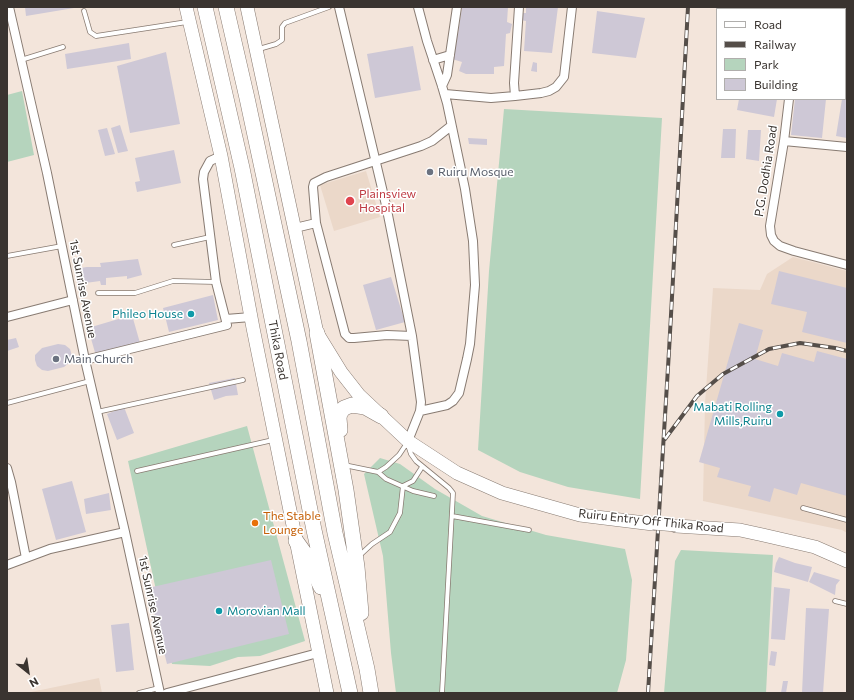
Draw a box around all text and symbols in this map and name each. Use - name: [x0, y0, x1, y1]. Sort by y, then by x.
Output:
- legend: [716, 8, 846, 100]
- text: Road: [754, 17, 782, 31]
- text: Railway: [754, 37, 796, 51]
- text: Park: [754, 57, 779, 71]
- text: Building: [754, 77, 798, 91]
- street label: P.G. Dodhia Road: [752, 124, 780, 218]
- place label: Ruiru Mosque: [438, 165, 514, 179]
- marker: Ruiru Mosque: [425, 167, 435, 177]
- place label: Plainsview Hospital: [359, 187, 416, 215]
- marker: Plainsview Hospital: [344, 195, 356, 207]
- street label: 1st Sunrise Avenue: [66, 238, 100, 340]
- place label: Phileo House: [112, 307, 183, 321]
- marker: Phileo House: [186, 309, 196, 319]
- street label: Thika Road: [265, 319, 291, 381]
- place label: Main Church: [64, 352, 133, 366]
- marker: Main Church: [51, 354, 61, 364]
- place label: Mabati Rolling Mills,Ruiru: [693, 400, 772, 428]
- marker: Mabati Rolling Mills,Ruiru: [775, 409, 785, 419]
- street label: Ruiru Entry Off Thika Road: [578, 506, 724, 536]
- place label: The Stable Lounge: [263, 509, 321, 537]
- marker: The Stable Lounge: [250, 518, 260, 528]
- street label: 1st Sunrise Avenue: [136, 554, 170, 656]
- place label: Morovian Mall: [227, 604, 306, 618]
- marker: Morovian Mall: [214, 606, 224, 616]
- north arrow: [8, 652, 48, 692]
- text: N: [27, 675, 41, 691]

